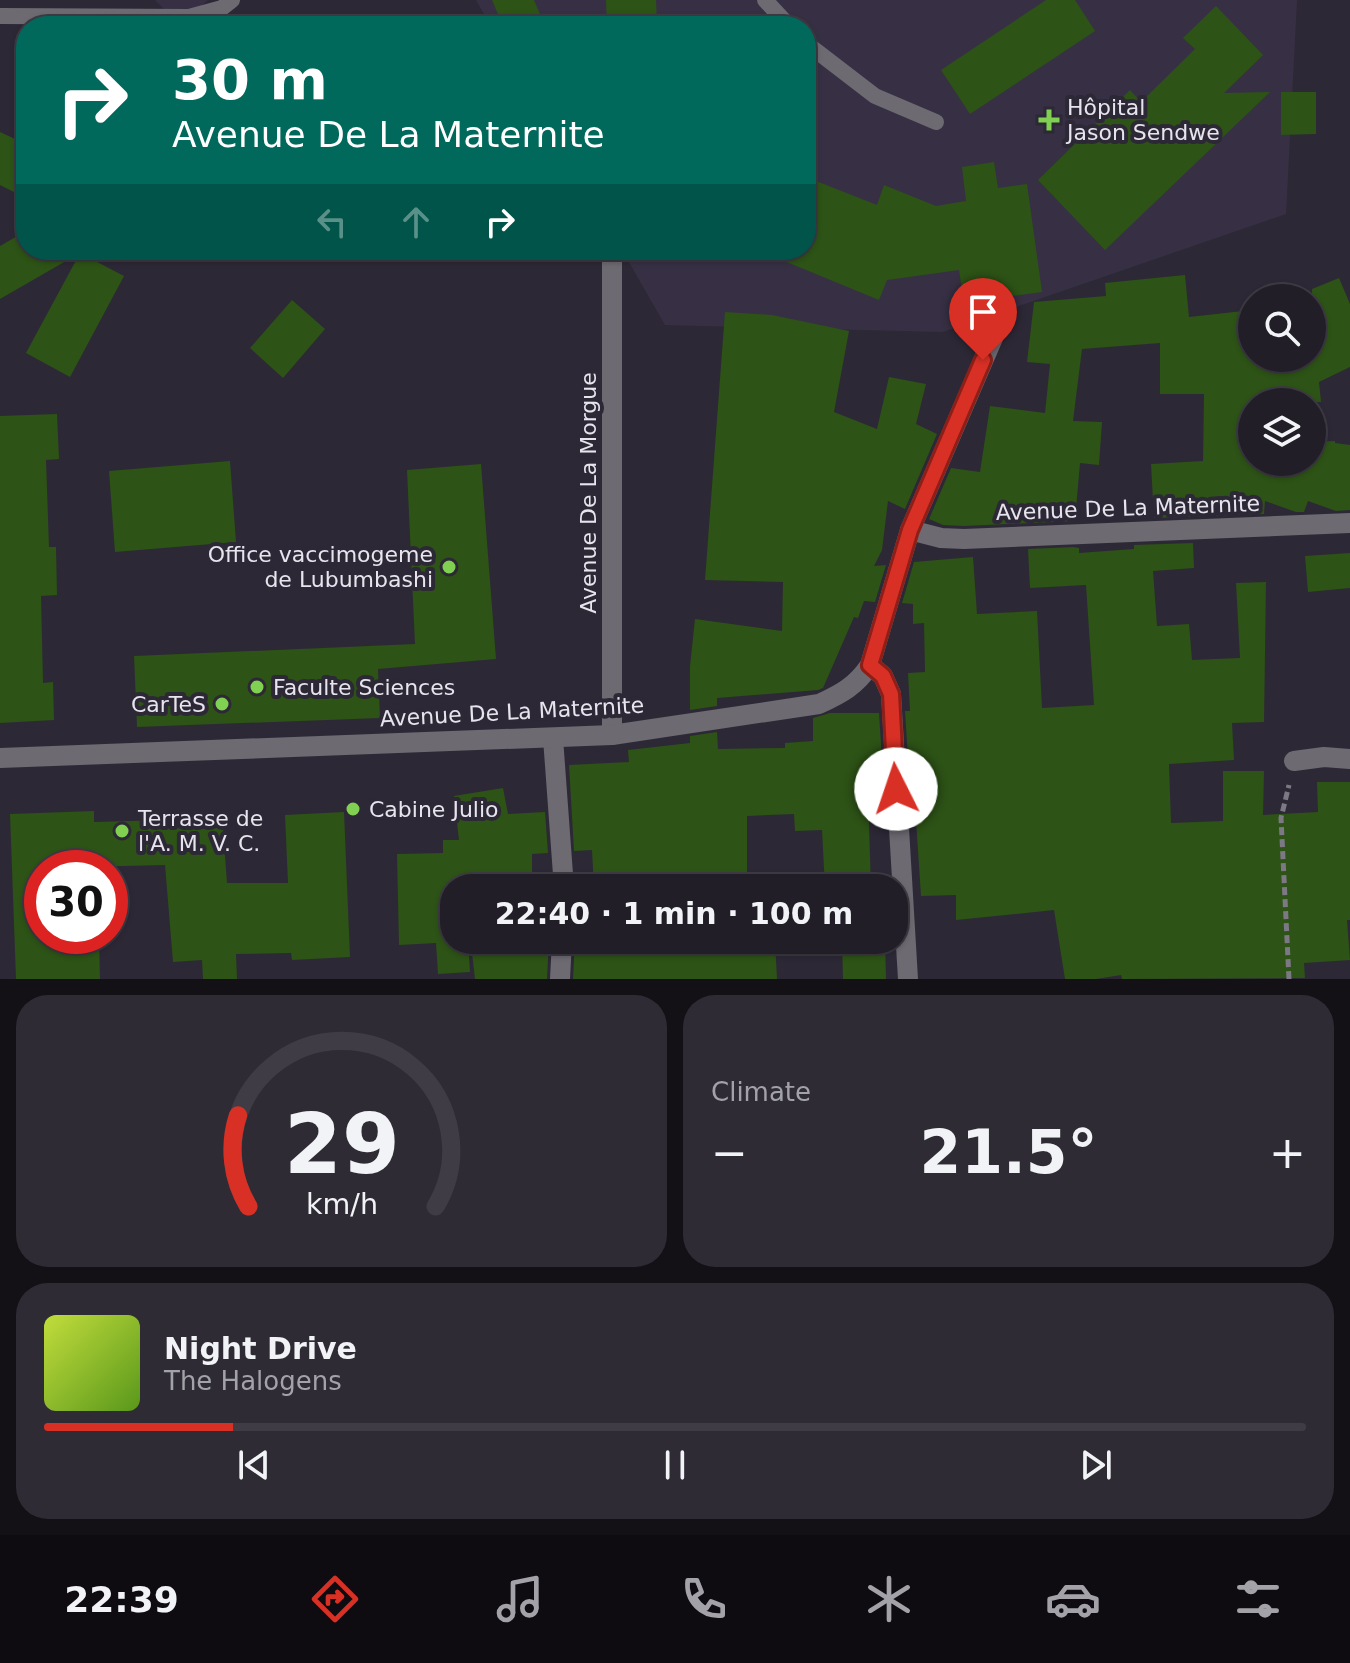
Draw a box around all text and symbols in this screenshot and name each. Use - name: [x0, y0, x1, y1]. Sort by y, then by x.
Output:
- text: 30 m: [172, 47, 328, 112]
- icon: right: [40, 48, 144, 152]
- place label: Hôpital Jason Sendwe: [1065, 95, 1220, 145]
- marker: Hôpital Jason Sendwe: [1038, 109, 1060, 131]
- text: Avenue De La Maternite: [172, 114, 605, 155]
- icon: left: [310, 200, 354, 244]
- icon: ahead: [394, 200, 438, 244]
- icon: right: [478, 200, 522, 244]
- pin: [949, 278, 1017, 360]
- map controls: [1238, 284, 1326, 476]
- button: search: [1238, 284, 1326, 372]
- icon: arrive: [961, 290, 1005, 334]
- street label: Avenue De La Morgue: [576, 372, 601, 614]
- button: layers: [1238, 388, 1326, 476]
- street label: Avenue De La Maternite: [995, 491, 1261, 525]
- place label: Office vaccimogeme de Lubumbashi: [208, 542, 433, 592]
- marker: Office vaccimogeme de Lubumbashi: [440, 558, 458, 576]
- place label: Faculte Sciences: [273, 675, 455, 700]
- marker: Faculte Sciences: [248, 678, 266, 696]
- place label: CarTeS: [131, 692, 206, 717]
- street label: Avenue De La Maternite: [379, 693, 645, 731]
- marker: CarTeS: [213, 695, 231, 713]
- position arrow: [854, 747, 938, 831]
- place label: Cabine Julio: [369, 797, 499, 822]
- marker: Cabine Julio: [344, 800, 362, 818]
- place label: Terrasse de l'A. M. V. C.: [137, 806, 263, 856]
- marker: Terrasse de l'A. M. V. C.: [113, 822, 131, 840]
- speed limit sign: 30: [24, 850, 128, 954]
- text: 22:40 · 1 min · 100 m: [495, 896, 853, 931]
- text: Climate: [711, 1077, 811, 1107]
- text: 29: [284, 1096, 399, 1193]
- text: 21.5°: [919, 1117, 1098, 1187]
- text: −: [711, 1127, 748, 1178]
- text: +: [1269, 1127, 1306, 1178]
- text: km/h: [305, 1187, 378, 1221]
- text: Night Drive: [164, 1331, 357, 1366]
- text: The Halogens: [164, 1366, 342, 1396]
- icon: previous: [232, 1443, 276, 1487]
- icon: pause: [653, 1443, 697, 1487]
- icon: next: [1074, 1443, 1118, 1487]
- icon: directions: [307, 1571, 363, 1627]
- icon: music: [492, 1571, 548, 1627]
- icon: phone: [676, 1571, 732, 1627]
- icon: climate: [861, 1571, 917, 1627]
- icon: car: [1045, 1571, 1101, 1627]
- icon: filters: [1230, 1571, 1286, 1627]
- text: 22:39: [64, 1579, 179, 1620]

